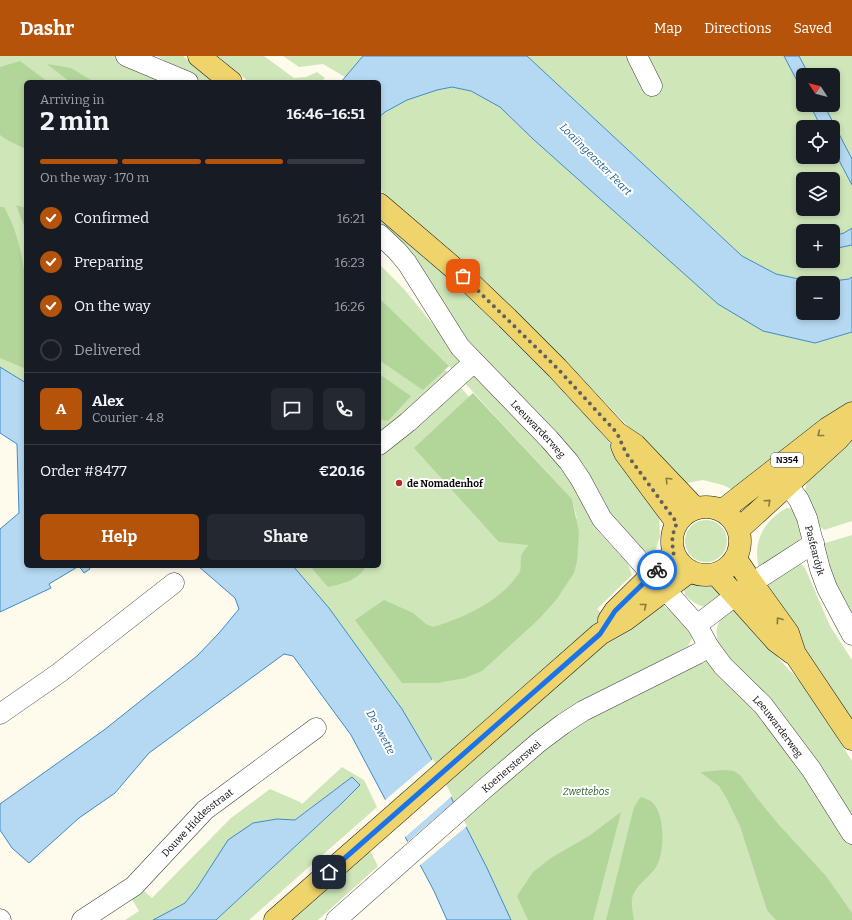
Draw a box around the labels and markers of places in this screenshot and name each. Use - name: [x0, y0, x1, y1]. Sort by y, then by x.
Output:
- pin: [446, 259, 480, 293]
- marker: de Nomadenhof: [394, 478, 404, 488]
- place label: de Nomadenhof: [407, 478, 484, 490]
- pin: [312, 855, 346, 889]

